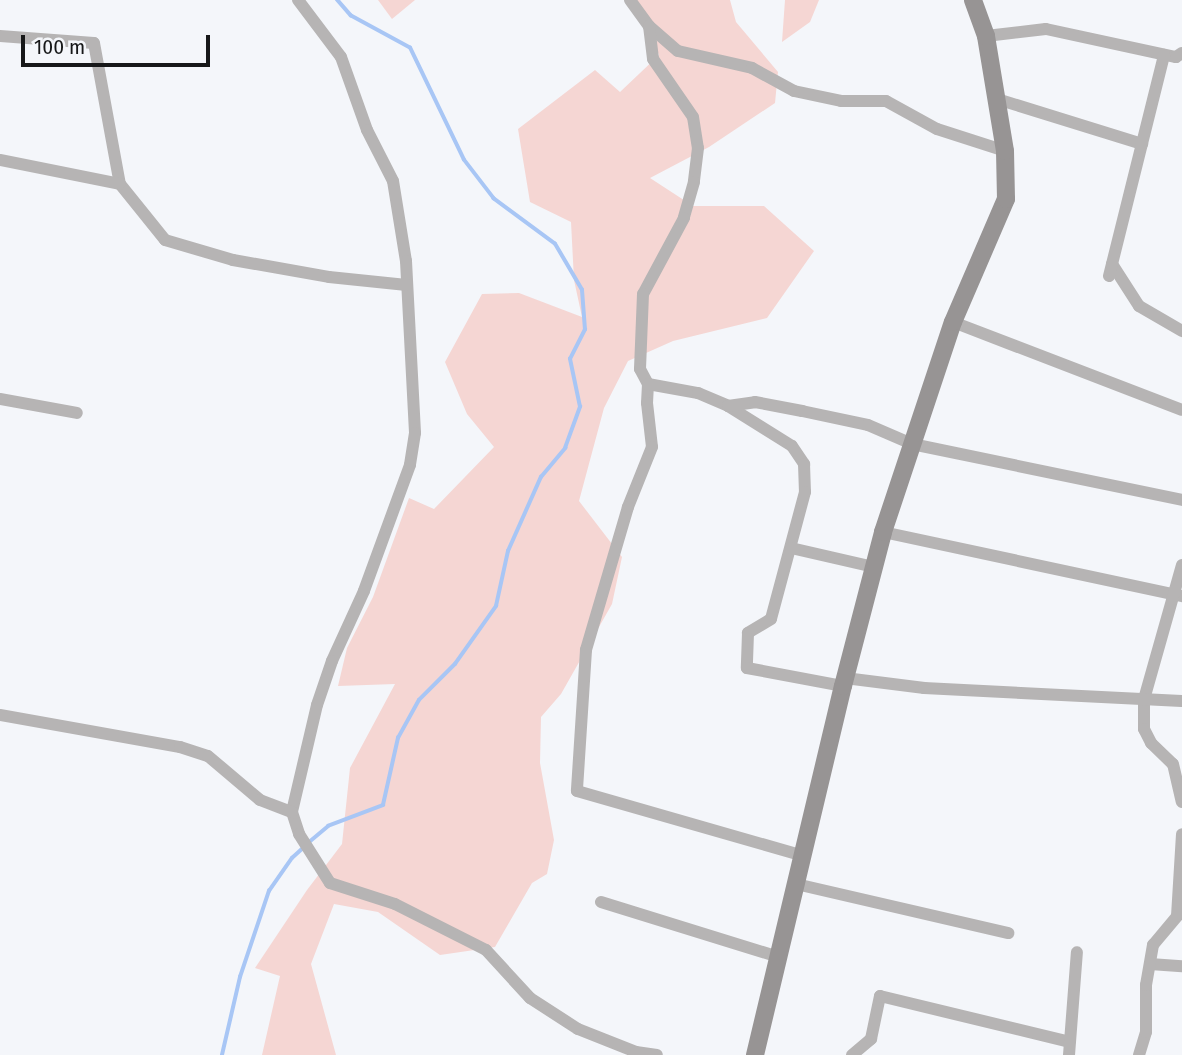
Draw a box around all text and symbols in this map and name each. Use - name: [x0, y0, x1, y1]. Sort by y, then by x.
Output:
- scale bar: [24, 21, 214, 65]
- text: 100 m: [34, 34, 85, 60]

